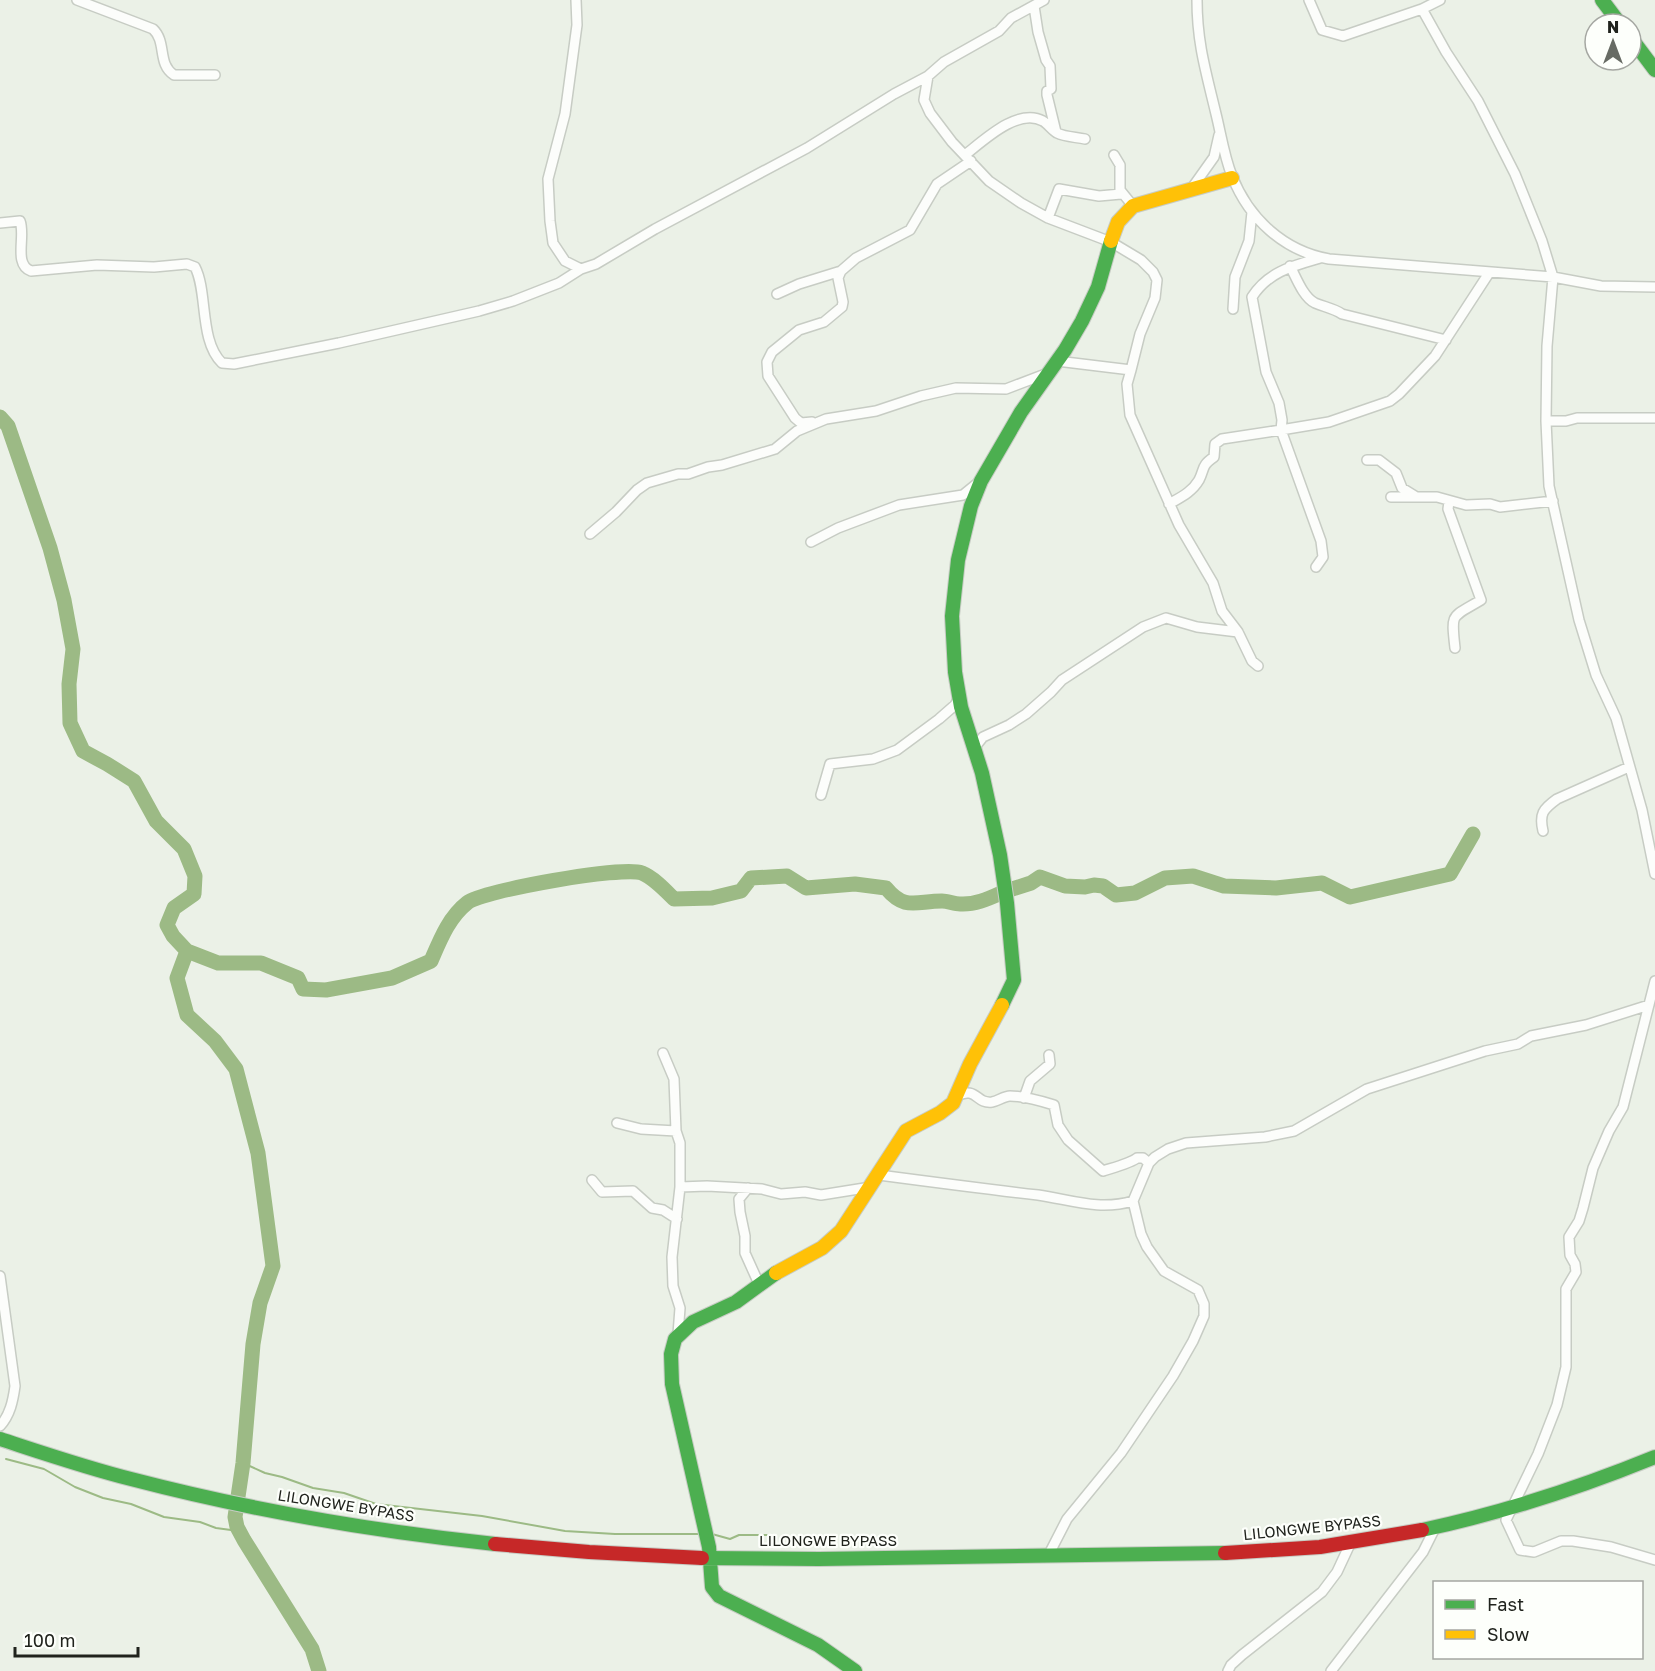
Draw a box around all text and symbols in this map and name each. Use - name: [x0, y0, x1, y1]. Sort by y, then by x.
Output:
- north arrow: [1583, 12, 1643, 72]
- text: N: [1607, 17, 1619, 37]
- street label: LILONGWE BYPASS: [276, 1485, 416, 1525]
- street label: LILONGWE BYPASS: [1242, 1511, 1382, 1543]
- street label: LILONGWE BYPASS: [759, 1531, 897, 1549]
- legend: [1433, 1581, 1643, 1659]
- text: Fast: [1487, 1593, 1524, 1615]
- scale bar: [15, 1620, 138, 1658]
- text: Slow: [1487, 1623, 1530, 1645]
- text: 100 m: [24, 1629, 75, 1651]

